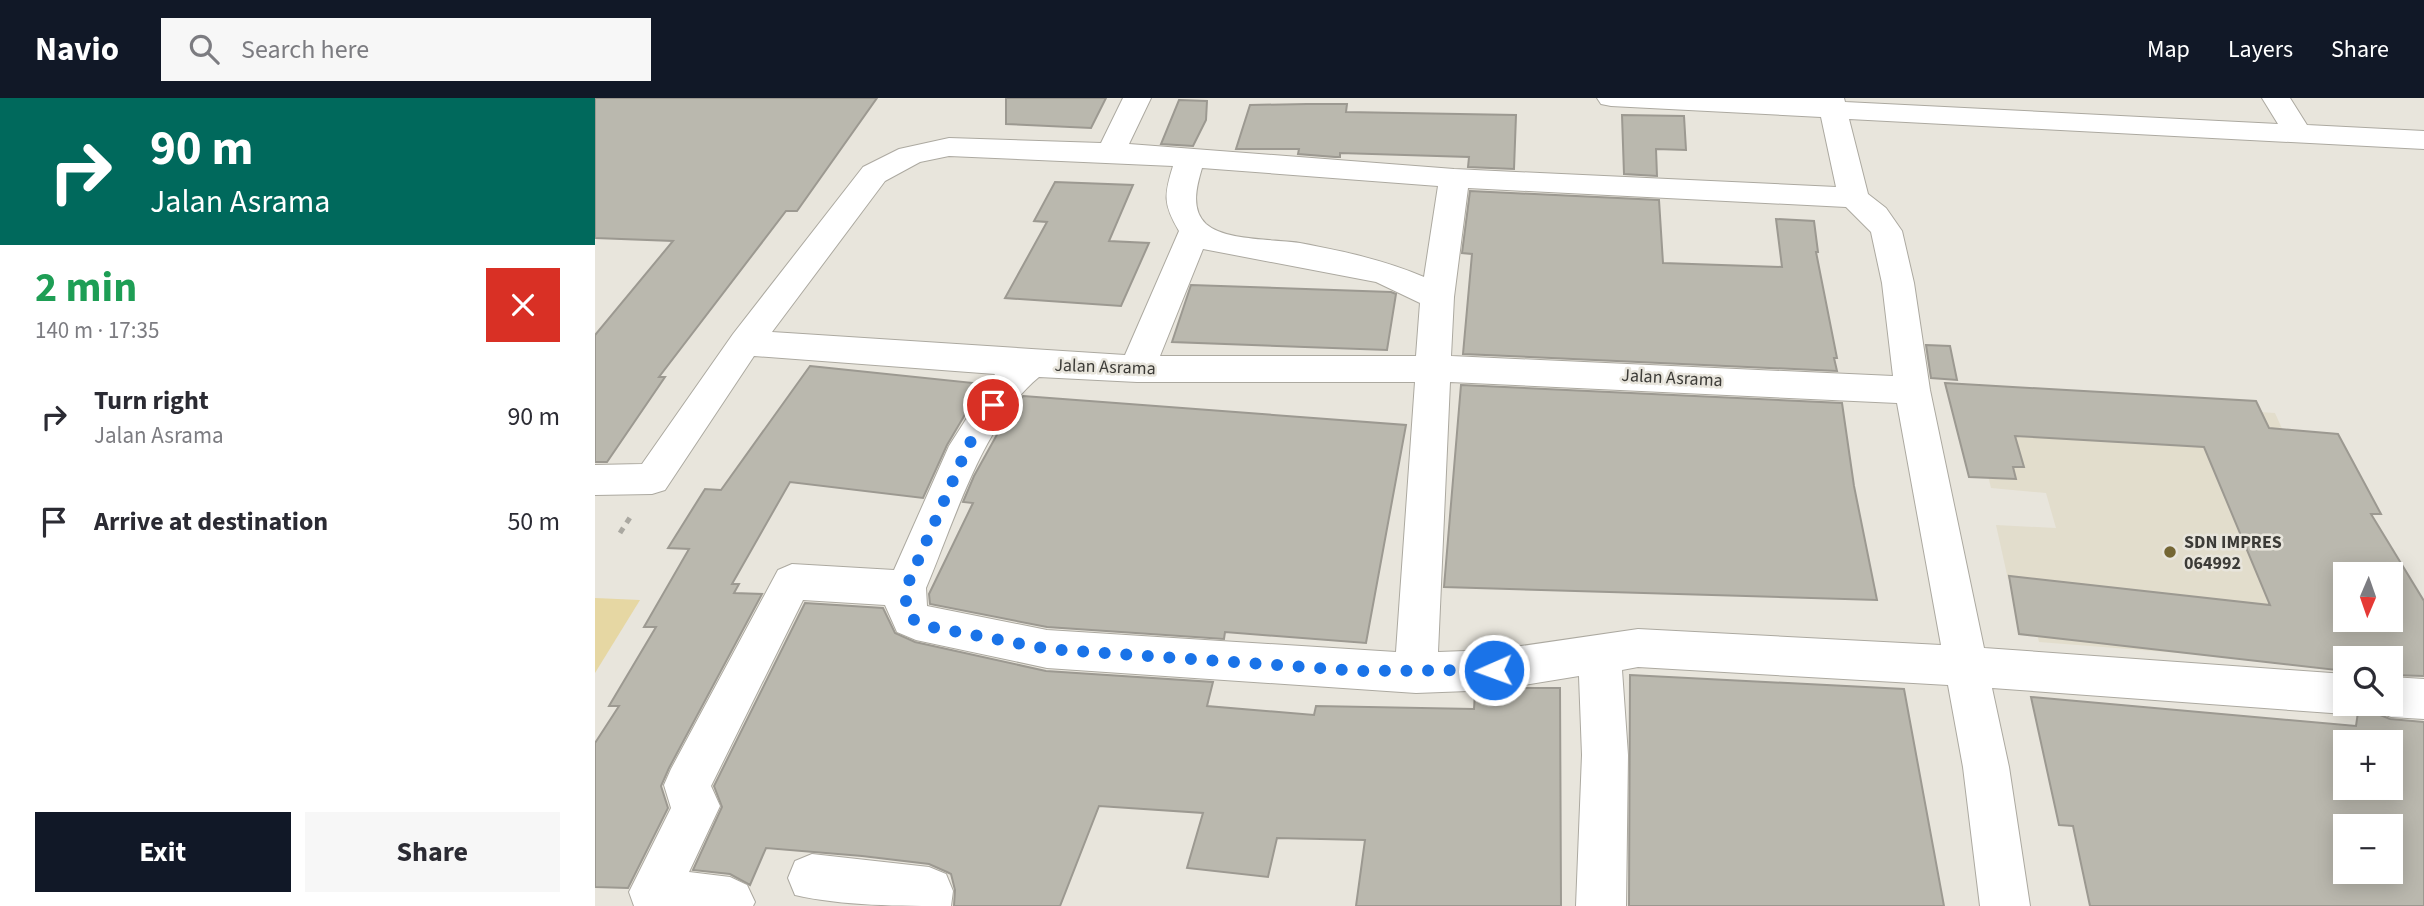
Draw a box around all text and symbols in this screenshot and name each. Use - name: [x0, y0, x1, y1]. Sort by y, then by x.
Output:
- search box: [161, 18, 651, 81]
- text: Navio: [35, 26, 119, 73]
- icon: search: [185, 30, 223, 68]
- text: Search here: [241, 31, 369, 68]
- text: Map: [2147, 32, 2190, 67]
- text: Layers: [2228, 32, 2293, 67]
- text: Share: [2331, 32, 2389, 67]
- text: 90 m: [150, 114, 254, 184]
- icon: right: [35, 126, 126, 217]
- text: Jalan Asrama: [150, 179, 330, 225]
- text: 2 min: [35, 258, 137, 318]
- button: close: [486, 268, 560, 342]
- text: 140 m · 17:35: [35, 314, 159, 347]
- street label: Jalan Asrama: [1054, 353, 1156, 381]
- street label: Jalan Asrama: [1621, 363, 1723, 393]
- pin: [963, 375, 1023, 435]
- text: Turn right: [94, 382, 209, 419]
- icon: arrive: [974, 386, 1012, 424]
- icon: right: [35, 398, 73, 436]
- text: 90 m: [507, 398, 560, 435]
- text: Jalan Asrama: [94, 419, 224, 452]
- icon: arrive: [35, 503, 73, 541]
- text: Arrive at destination: [94, 503, 328, 540]
- text: 50 m: [507, 503, 560, 540]
- place label: SDN IMPRES 064992: [2184, 530, 2282, 576]
- marker: SDN IMPRES 064992: [2162, 544, 2178, 560]
- north arrow: [2333, 562, 2403, 632]
- map controls: [2333, 562, 2403, 884]
- position arrow: [1457, 633, 1531, 707]
- button: search: [2333, 646, 2403, 716]
- button: +: [2333, 730, 2403, 800]
- button: Exit: [35, 812, 291, 892]
- button: Share: [305, 812, 560, 892]
- button: −: [2333, 814, 2403, 884]

